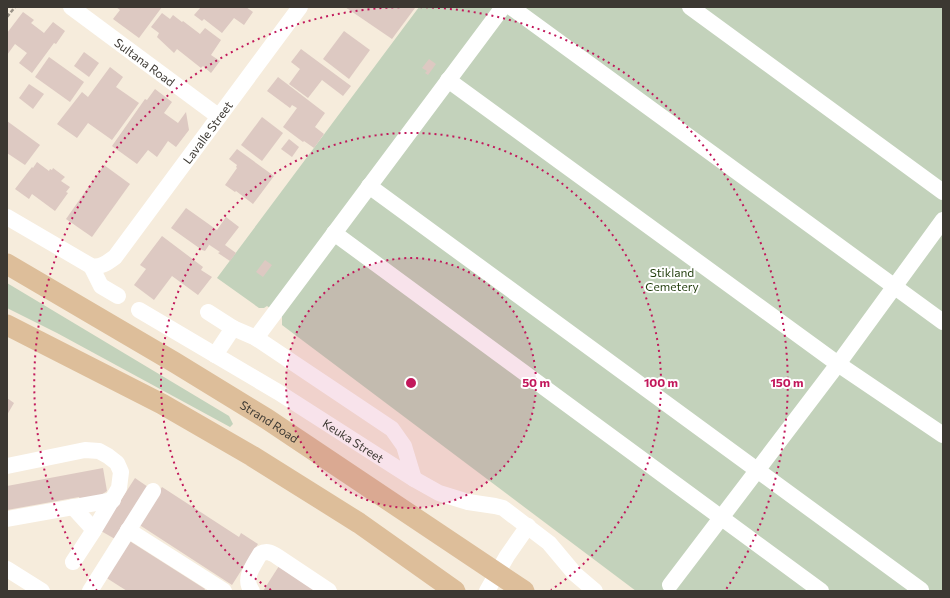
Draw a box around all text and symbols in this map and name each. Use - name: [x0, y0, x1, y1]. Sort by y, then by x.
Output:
- street label: Sultana Road: [112, 35, 178, 89]
- street label: Lavalle Street: [180, 98, 235, 166]
- park label: Stikland Cemetery: [645, 265, 699, 293]
- text: 50 m: [522, 375, 550, 389]
- text: 100 m: [644, 375, 678, 389]
- text: 150 m: [770, 375, 804, 389]
- centre of rings: [404, 376, 418, 390]
- street label: Strand Road: [238, 397, 302, 445]
- street label: Keuka Street: [320, 416, 387, 465]

